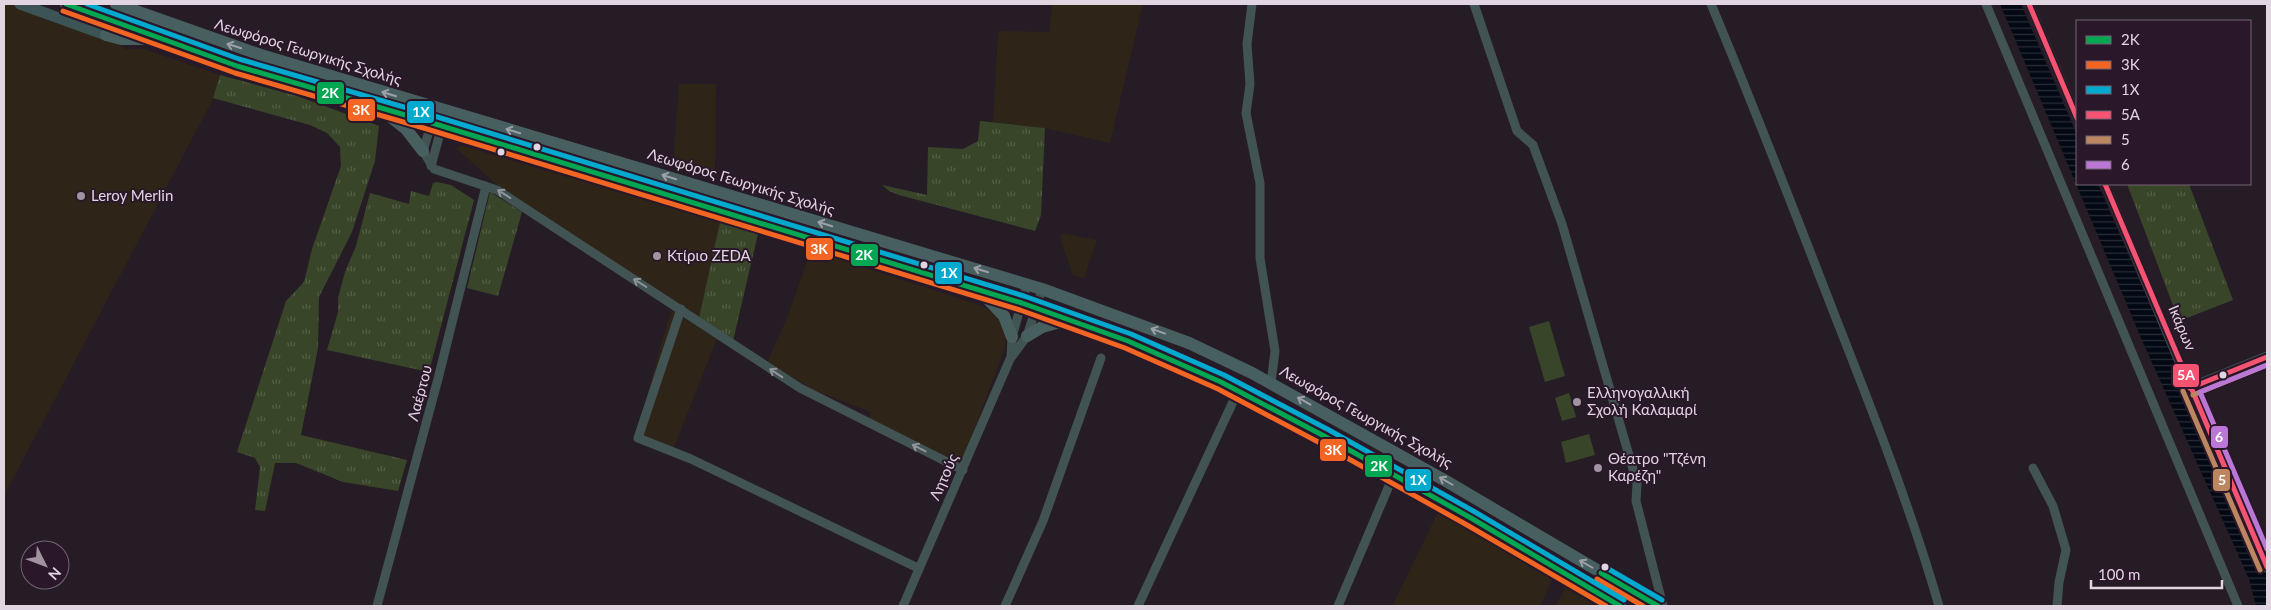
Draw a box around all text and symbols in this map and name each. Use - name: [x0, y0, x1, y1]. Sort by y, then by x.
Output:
- street label: Λεωφόρος Γεωργικής Σχολής: [213, 14, 404, 88]
- legend: [2076, 20, 2251, 185]
- text: 2Κ: [2121, 30, 2140, 48]
- one-way arrow: [226, 41, 242, 51]
- text: 3Κ: [2121, 55, 2140, 73]
- text: 1Χ: [2121, 80, 2140, 98]
- line badge: 2Κ: [316, 81, 345, 105]
- text: 2Κ: [321, 84, 339, 101]
- one-way arrow: [381, 88, 397, 98]
- line badge: 3Κ: [347, 98, 376, 122]
- line badge: 1Χ: [406, 100, 435, 124]
- text: 3Κ: [352, 101, 370, 118]
- text: 1Χ: [412, 103, 430, 120]
- text: 5Α: [2121, 105, 2141, 123]
- one-way arrow: [506, 125, 522, 135]
- text: 5: [2121, 130, 2130, 148]
- unlabelled marker: [532, 142, 542, 152]
- street label: Λεωφόρος Γεωργικής Σχολής: [646, 144, 837, 218]
- unlabelled marker: [496, 147, 506, 157]
- text: 6: [2121, 155, 2130, 173]
- one-way arrow: [661, 172, 677, 182]
- place label: Leroy Merlin: [91, 186, 173, 204]
- one-way arrow: [497, 189, 511, 199]
- marker: Leroy Merlin: [75, 190, 87, 202]
- one-way arrow: [817, 218, 833, 228]
- line badge: 3Κ: [805, 237, 834, 261]
- text: 3Κ: [810, 240, 828, 257]
- line badge: 2Κ: [850, 243, 879, 267]
- place label: Κτίριο ZEDA: [667, 246, 752, 264]
- text: 2Κ: [855, 246, 873, 263]
- marker: Κτίριο ZEDA: [651, 250, 663, 262]
- unlabelled marker: [919, 260, 929, 270]
- line badge: 1Χ: [934, 261, 963, 285]
- text: 1Χ: [940, 264, 958, 281]
- one-way arrow: [973, 265, 989, 275]
- one-way arrow: [633, 278, 647, 288]
- street label: Ικάρων: [2165, 302, 2201, 353]
- one-way arrow: [1151, 326, 1166, 335]
- street label: Λεωφόρος Γεωργικής Σχολής: [1277, 361, 1456, 471]
- street label: Λαέρτου: [403, 363, 435, 423]
- line badge: 5Α: [2172, 363, 2200, 388]
- text: 5Α: [2177, 366, 2195, 383]
- one-way arrow: [769, 367, 783, 377]
- unlabelled marker: [2218, 370, 2228, 380]
- place label: Ελληνογαλλική Σχολή Καλαμαρί: [1587, 383, 1697, 418]
- one-way arrow: [1297, 396, 1312, 406]
- marker: Ελληνογαλλική Σχολή Καλαμαρί: [1571, 396, 1583, 408]
- line badge: 6: [2210, 425, 2229, 449]
- text: 6: [2215, 428, 2223, 445]
- line badge: 3Κ: [1319, 438, 1347, 462]
- text: 3Κ: [1324, 441, 1342, 458]
- one-way arrow: [912, 443, 927, 453]
- place label: Θέατρο "Τζένη Καρέζη": [1608, 449, 1706, 484]
- street label: Λητούς: [925, 451, 961, 503]
- line badge: 2Κ: [1364, 454, 1393, 478]
- text: 2Κ: [1370, 457, 1388, 474]
- marker: Θέατρο "Τζένη Καρέζη": [1592, 462, 1604, 474]
- line badge: 1Χ: [1404, 468, 1432, 492]
- line badge: 5: [2212, 468, 2231, 492]
- text: 1Χ: [1409, 471, 1427, 488]
- text: 5: [2218, 471, 2226, 488]
- one-way arrow: [1439, 475, 1453, 485]
- north arrow: [20, 540, 70, 590]
- one-way arrow: [1579, 558, 1593, 568]
- scale bar: [2091, 558, 2222, 590]
- unlabelled marker: [1600, 562, 1610, 572]
- text: N: [45, 564, 65, 584]
- text: 100 m: [2098, 565, 2140, 583]

